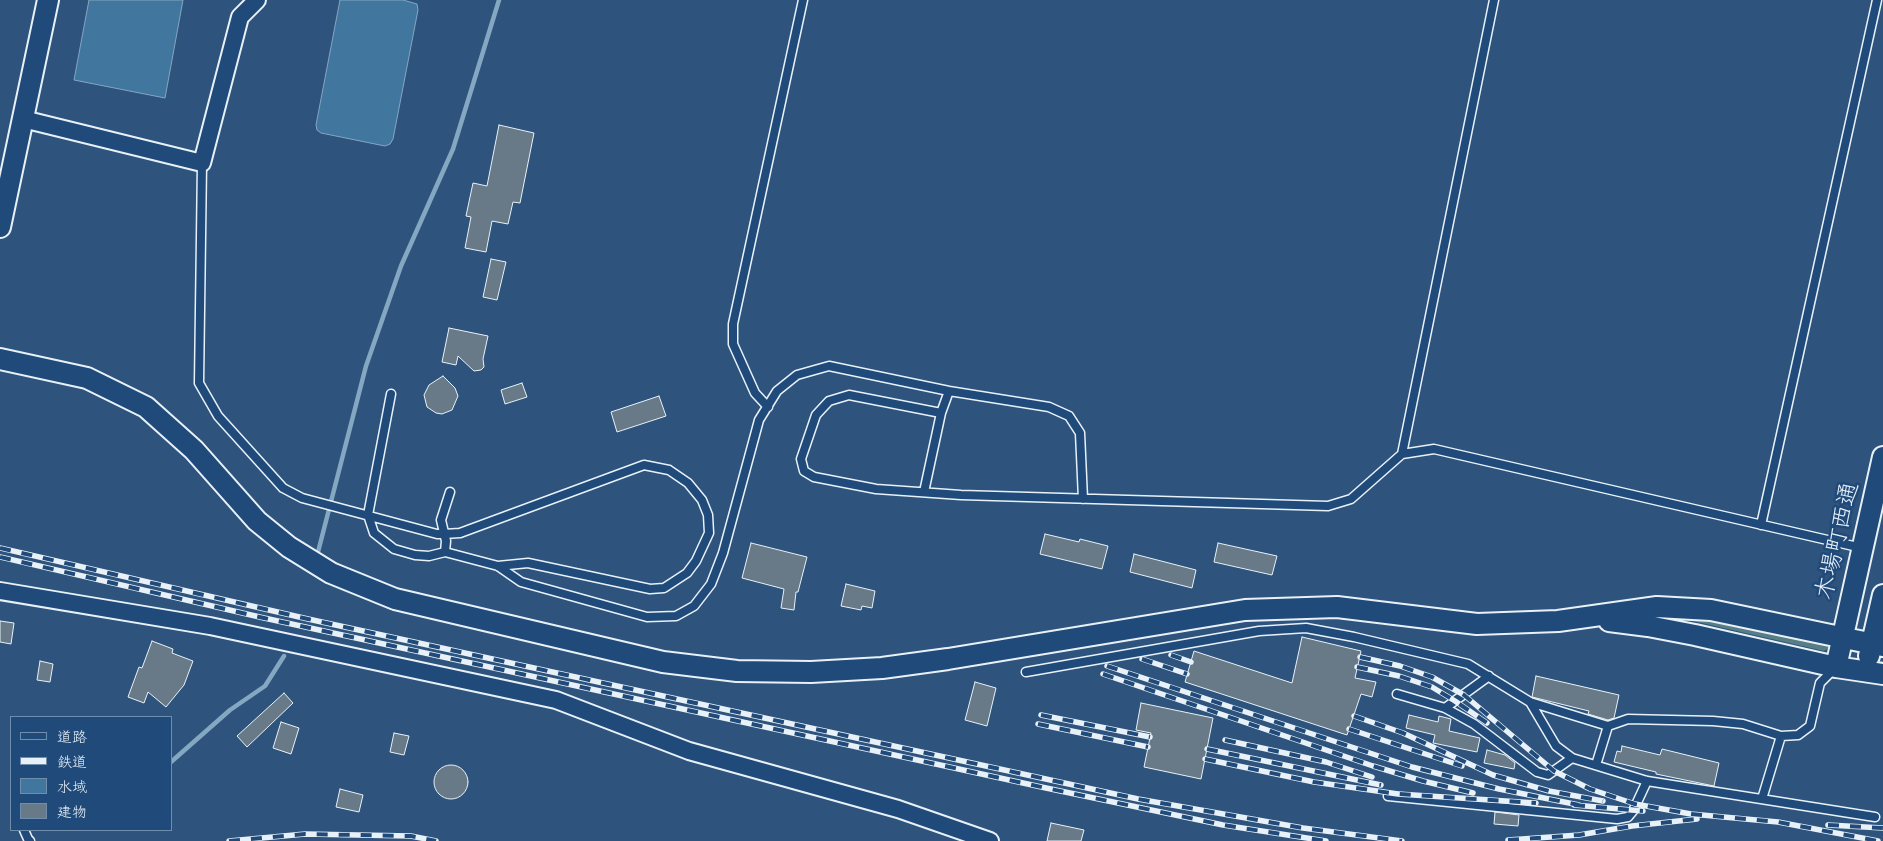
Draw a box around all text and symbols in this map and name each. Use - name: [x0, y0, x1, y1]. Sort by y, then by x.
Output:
- street label: 木場町西通: [1810, 479, 1866, 603]
- legend: [10, 716, 172, 831]
- text: 道路: [57, 728, 87, 747]
- text: 鉄道: [57, 753, 87, 772]
- text: 水域: [57, 778, 87, 797]
- text: 建物: [57, 803, 87, 822]

